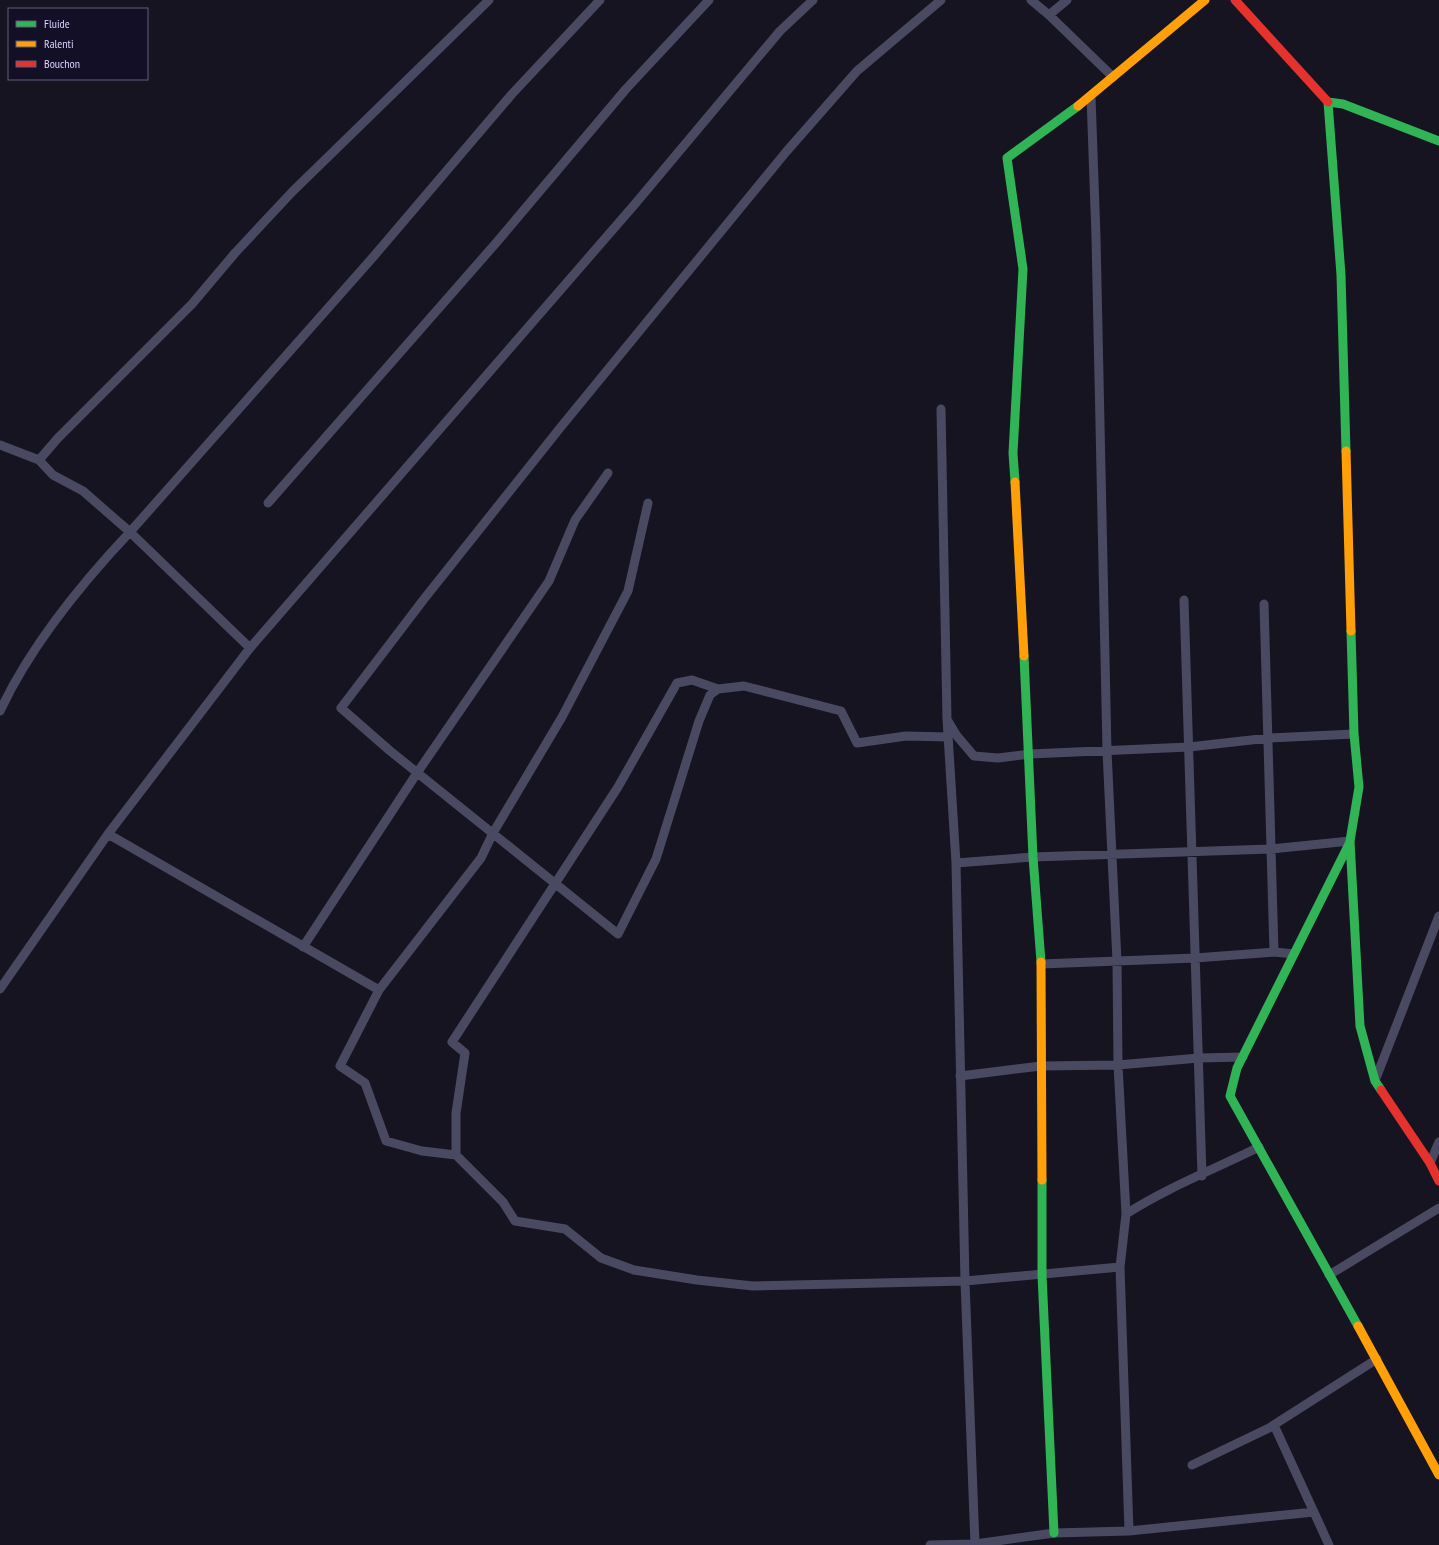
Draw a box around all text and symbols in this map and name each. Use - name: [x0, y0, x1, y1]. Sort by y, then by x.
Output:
- legend: [8, 8, 148, 80]
- text: Fluide: [44, 16, 70, 31]
- text: Ralenti: [44, 36, 73, 51]
- text: Bouchon: [44, 56, 80, 71]

